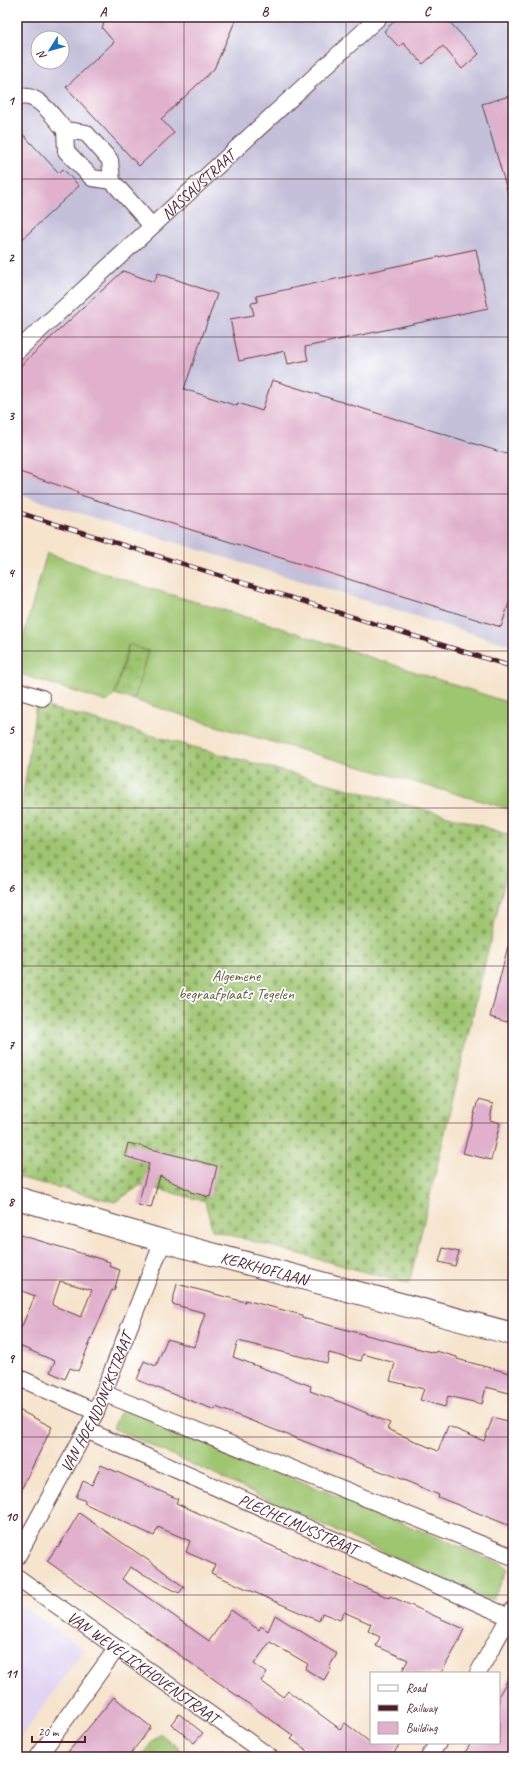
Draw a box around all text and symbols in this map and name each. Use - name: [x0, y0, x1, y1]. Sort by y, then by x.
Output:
- text: A: [100, 4, 108, 20]
- text: B: [262, 4, 270, 20]
- text: C: [424, 4, 432, 20]
- north arrow: [30, 30, 70, 70]
- text: N: [33, 47, 50, 63]
- text: 1: [8, 93, 16, 109]
- street label: NASSAUSTRAAT: [157, 143, 242, 224]
- text: 2: [8, 250, 15, 266]
- text: 3: [8, 408, 15, 424]
- text: 4: [8, 565, 16, 581]
- text: 5: [8, 722, 15, 738]
- text: 6: [8, 880, 15, 896]
- park label: Algemene begraafplaats Tegelen: [178, 966, 295, 1004]
- text: 7: [8, 1037, 15, 1053]
- text: 8: [8, 1194, 16, 1210]
- street label: KERKHOFLAAN: [218, 1248, 312, 1291]
- street label: VAN HOENDONCKSTRAAT: [56, 1326, 139, 1476]
- text: 9: [8, 1351, 15, 1367]
- street label: PLECHELMUSSTRAAT: [235, 1490, 363, 1561]
- text: 10: [5, 1509, 18, 1525]
- street label: VAN WEVELICKHOVENSTRAAT: [63, 1607, 225, 1730]
- text: 11: [5, 1666, 19, 1682]
- legend: [370, 1672, 500, 1744]
- text: Road: [406, 1680, 428, 1696]
- text: Railway: [406, 1700, 438, 1716]
- scale bar: [32, 1718, 85, 1744]
- text: Building: [406, 1720, 438, 1736]
- text: 20 m: [38, 1724, 60, 1740]

